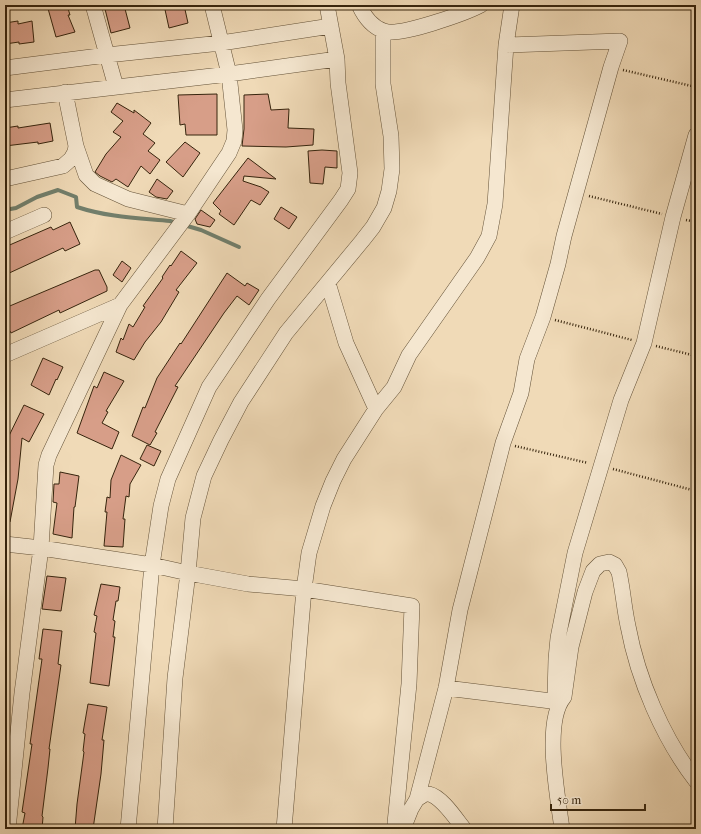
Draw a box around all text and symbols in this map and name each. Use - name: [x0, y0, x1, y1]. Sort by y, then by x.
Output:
- scale bar: [551, 786, 645, 812]
- text: 50 m: [557, 793, 581, 807]

